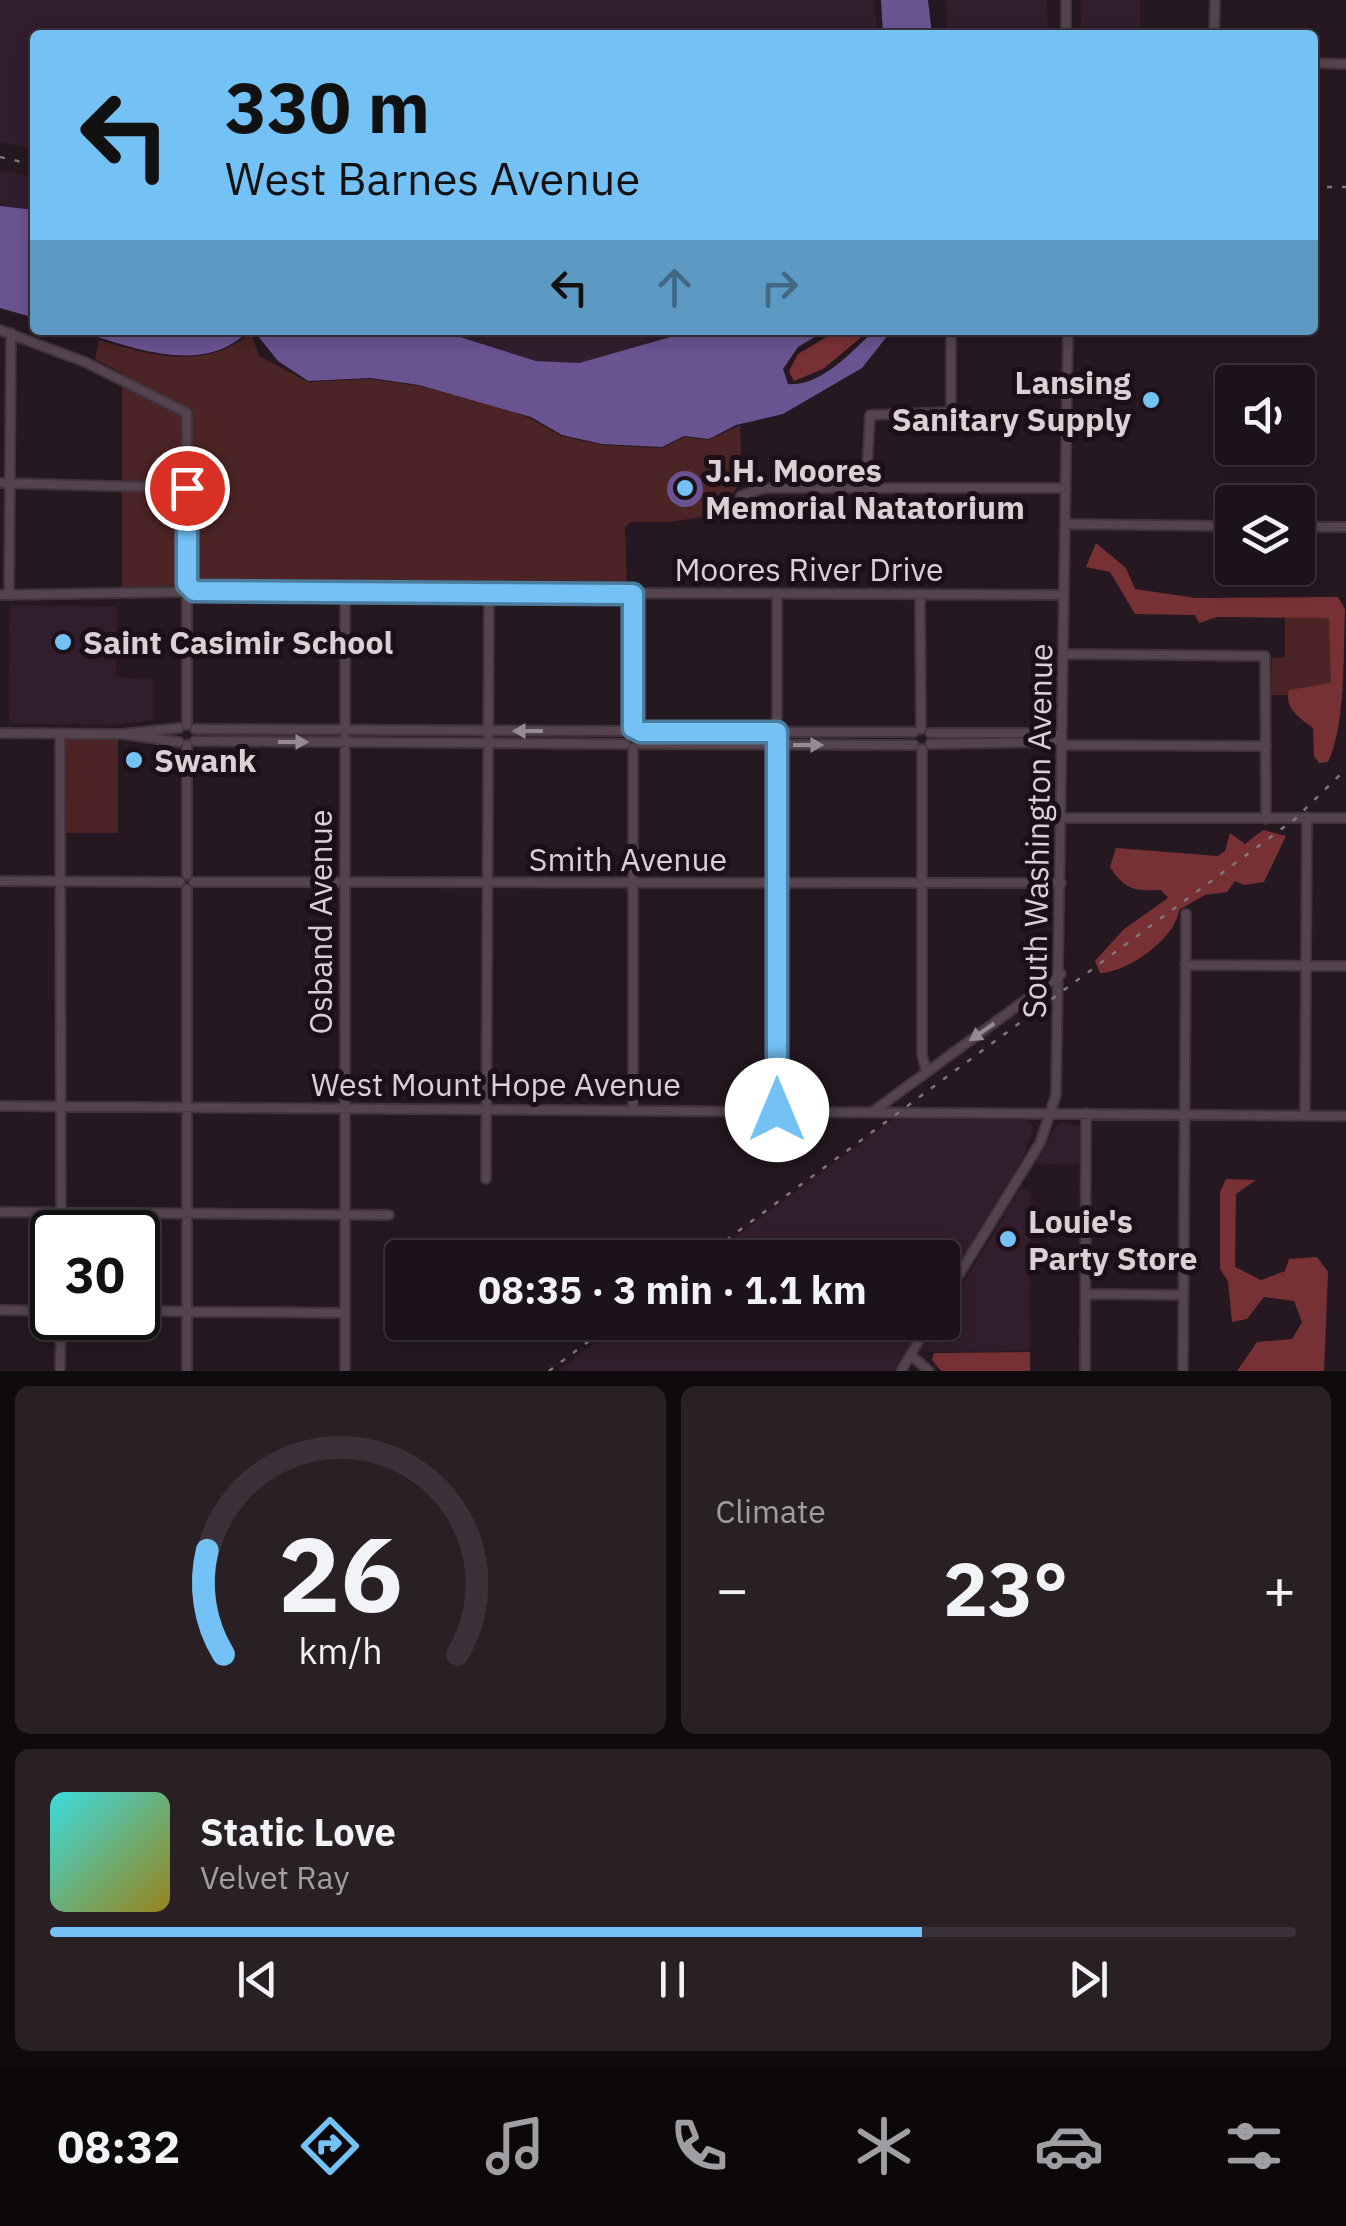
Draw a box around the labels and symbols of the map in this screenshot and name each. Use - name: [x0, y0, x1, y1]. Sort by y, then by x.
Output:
- place label: Lansing Sanitary Supply: [892, 361, 1131, 440]
- marker: Lansing Sanitary Supply: [1140, 389, 1162, 411]
- pin: [145, 446, 230, 531]
- place label: J.H. Moores Memorial Natatorium: [705, 449, 1025, 528]
- marker: J.H. Moores Memorial Natatorium: [674, 477, 696, 499]
- street label: Moores River Drive: [674, 548, 944, 590]
- place label: Saint Casimir School: [83, 621, 393, 663]
- marker: Saint Casimir School: [52, 631, 74, 653]
- street label: South Washington Avenue: [1013, 643, 1061, 1019]
- one-way arrow: [511, 723, 543, 739]
- one-way arrow: [277, 734, 309, 750]
- one-way arrow: [792, 737, 824, 753]
- place label: Swank: [154, 739, 257, 781]
- marker: Swank: [123, 749, 145, 771]
- street label: Osband Avenue: [299, 809, 341, 1035]
- street label: Smith Avenue: [529, 838, 727, 880]
- one-way arrow: [968, 1021, 995, 1041]
- position arrow: [725, 1058, 829, 1162]
- street label: West Mount Hope Avenue: [311, 1063, 681, 1105]
- place label: Louie's Party Store: [1028, 1200, 1197, 1279]
- speed limit sign: 30: [30, 1210, 160, 1340]
- marker: Louie's Party Store: [997, 1228, 1019, 1250]

